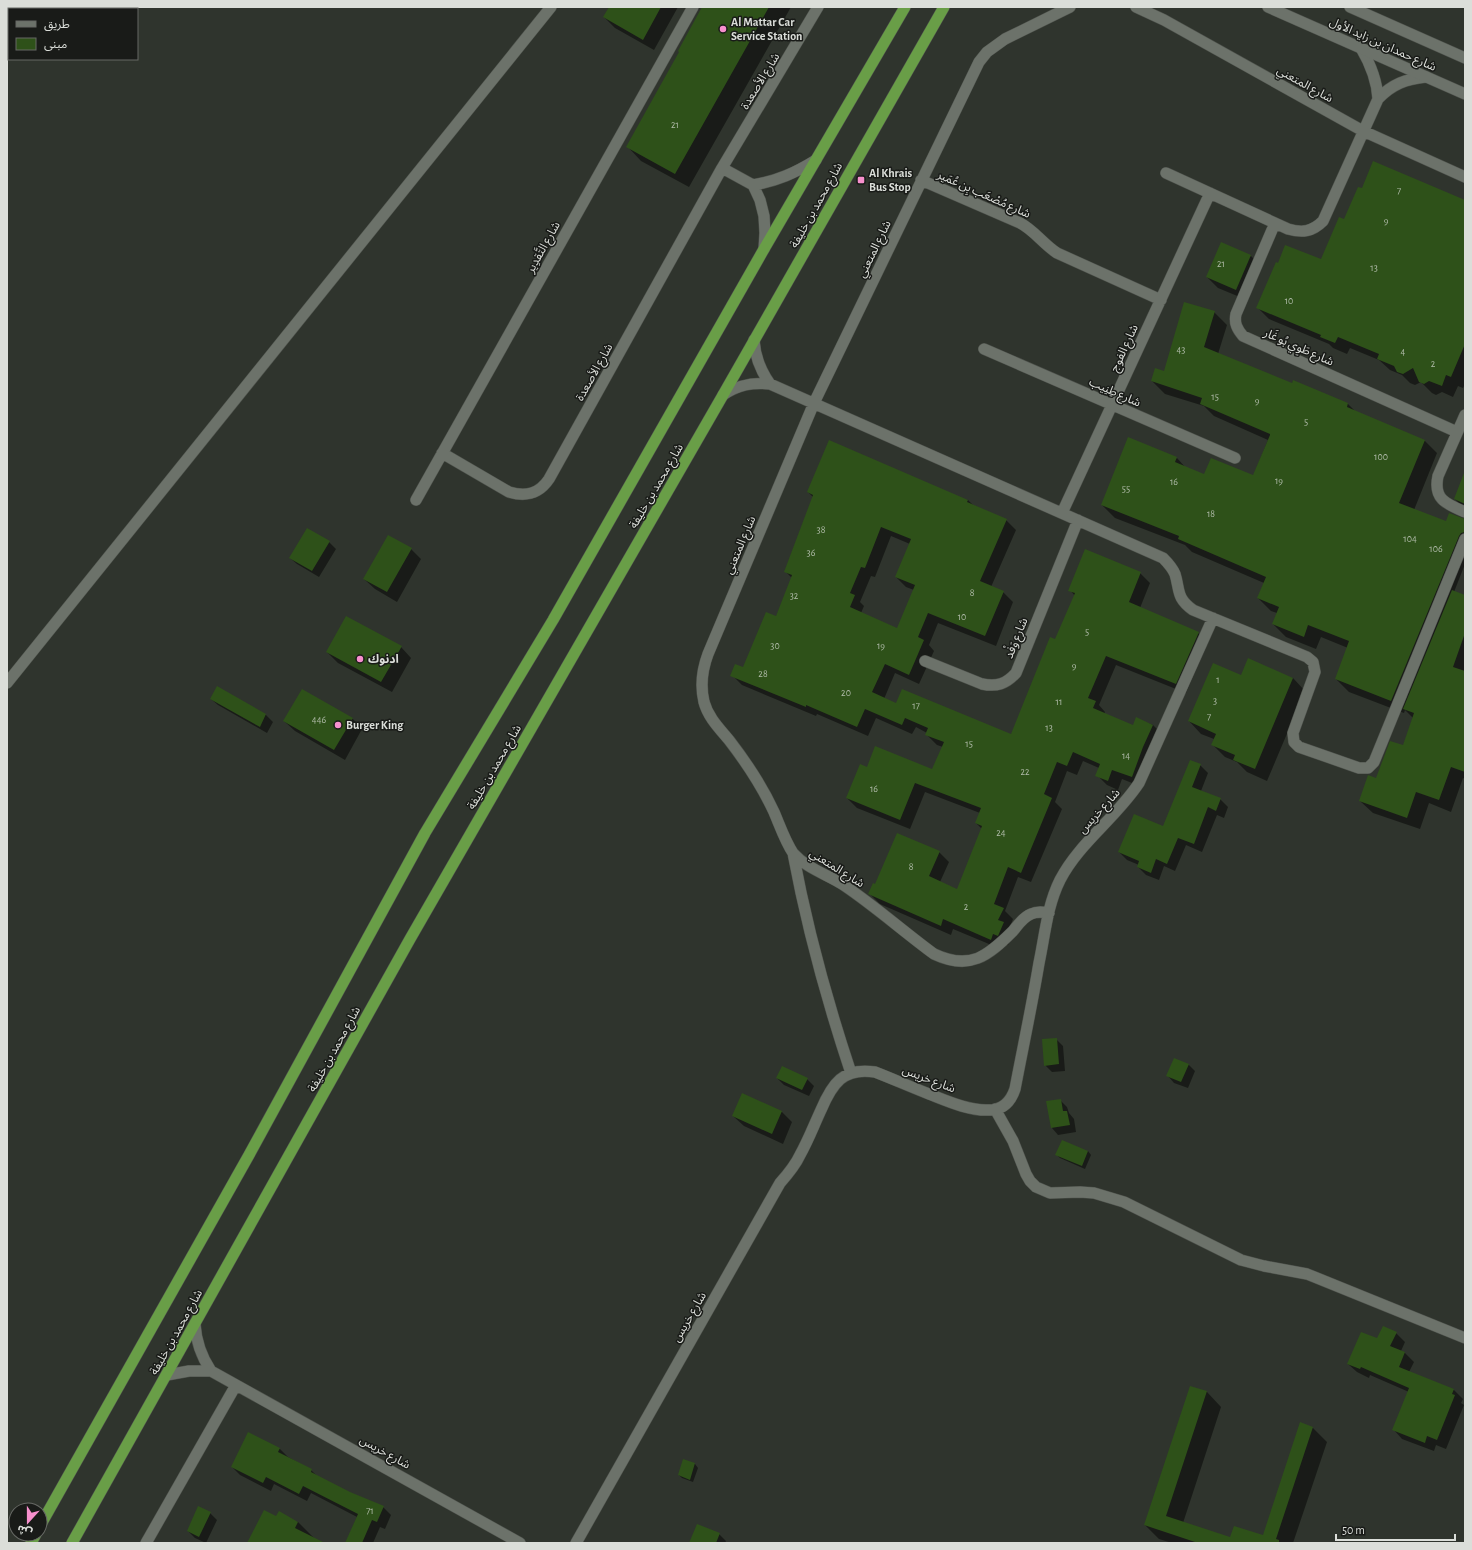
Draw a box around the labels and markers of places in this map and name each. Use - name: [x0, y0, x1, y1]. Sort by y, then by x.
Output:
- place label: Al Mattar Car Service Station: [731, 16, 802, 42]
- marker: Al Mattar Car Service Station: [718, 24, 728, 34]
- place label: Al Khrais Bus Stop: [869, 167, 913, 193]
- marker: Al Khrais Bus Stop: [856, 175, 866, 185]
- place label: ادنوك: [368, 653, 399, 666]
- marker: ادنوك: [355, 654, 365, 664]
- place label: Burger King: [346, 719, 404, 731]
- marker: Burger King: [333, 720, 343, 730]

